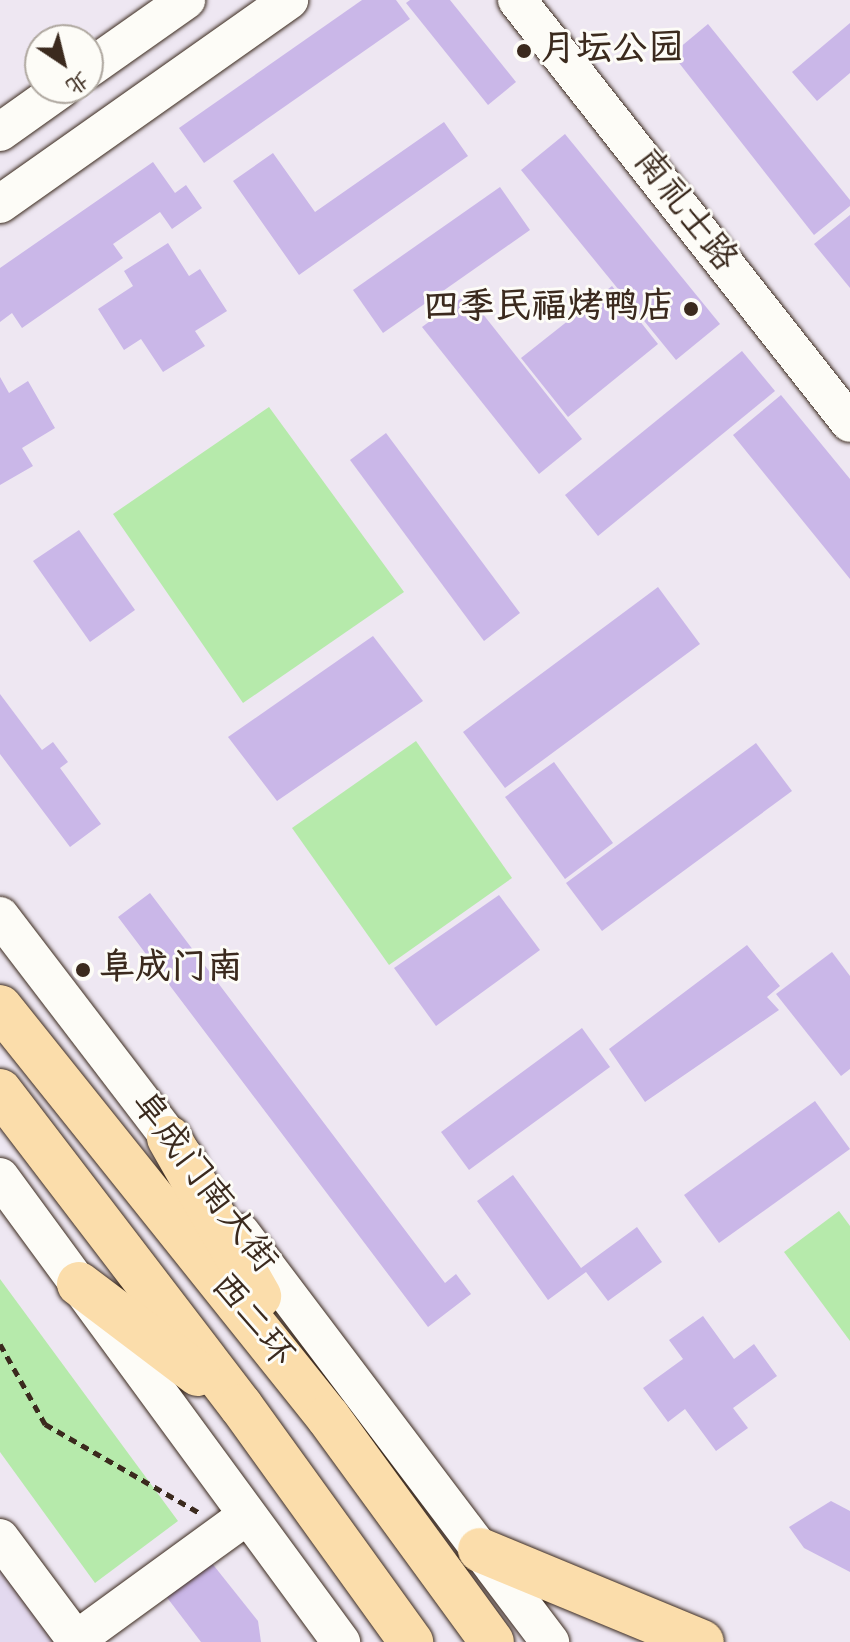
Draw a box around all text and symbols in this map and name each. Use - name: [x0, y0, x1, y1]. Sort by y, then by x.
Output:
- north arrow: [24, 24, 104, 104]
- place label: 月坛公园: [540, 29, 684, 73]
- marker: 月坛公园: [515, 42, 533, 60]
- text: 北: [58, 63, 95, 101]
- street label: 南礼士路: [623, 141, 745, 281]
- place label: 四季民福烤鸭店: [423, 287, 675, 331]
- marker: 四季民福烤鸭店: [682, 300, 700, 318]
- place label: 阜成门南: [99, 948, 243, 992]
- marker: 阜成门南: [74, 961, 92, 979]
- street label: 阜成门南大街: [121, 1084, 285, 1282]
- street label: 西二环: [200, 1265, 302, 1377]

